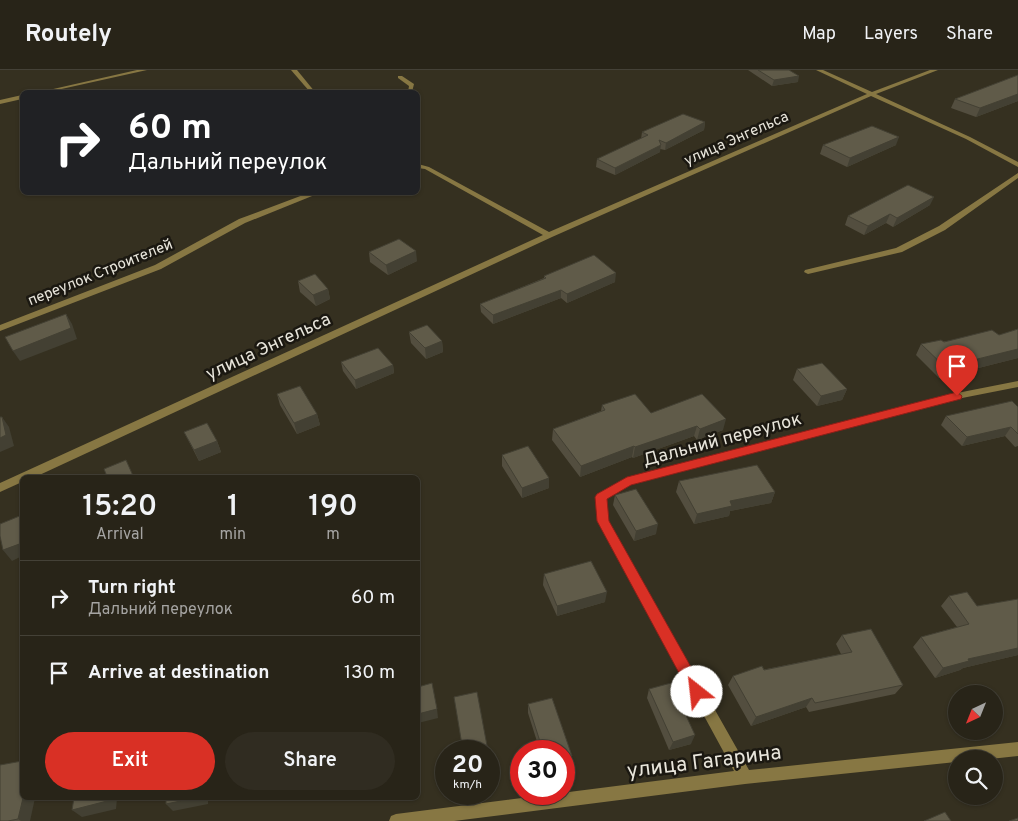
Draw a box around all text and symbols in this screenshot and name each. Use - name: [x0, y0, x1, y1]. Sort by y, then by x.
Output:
- text: Routely: [25, 20, 112, 50]
- text: Map: [802, 23, 836, 46]
- text: Layers: [864, 23, 918, 46]
- text: Share: [946, 23, 993, 46]
- text: 60 m: [128, 107, 212, 151]
- street label: улица Энгельса: [681, 108, 792, 171]
- icon: right: [45, 110, 110, 175]
- text: Дальний переулок: [128, 150, 327, 177]
- street label: переулок Строителей: [25, 236, 176, 311]
- street label: улица Энгельса: [203, 308, 335, 386]
- pin: [936, 345, 978, 396]
- icon: arrive: [943, 352, 971, 380]
- street label: Дальний переулок: [641, 408, 804, 473]
- text: 15:20: [82, 489, 157, 526]
- text: 1: [227, 489, 239, 526]
- text: 190: [308, 489, 358, 526]
- text: Arrival: [96, 525, 144, 545]
- text: min: [220, 525, 246, 545]
- text: m: [326, 525, 340, 545]
- text: Turn right: [88, 576, 176, 600]
- icon: right: [45, 584, 73, 612]
- text: 60 m: [351, 586, 395, 610]
- text: Дальний переулок: [88, 600, 233, 620]
- icon: arrive: [45, 659, 73, 687]
- text: Arrive at destination: [88, 661, 269, 685]
- text: 130 m: [344, 661, 395, 685]
- position arrow: [670, 665, 722, 717]
- north arrow: [948, 685, 1002, 740]
- map controls: [948, 685, 1003, 805]
- button: Exit: [45, 732, 215, 790]
- button: Share: [225, 732, 395, 790]
- speed limit sign: 30: [510, 740, 575, 805]
- street label: улица Гагарина: [625, 740, 783, 785]
- text: 20: [452, 750, 483, 782]
- button: search: [948, 750, 1003, 805]
- text: km/h: [453, 777, 482, 793]

